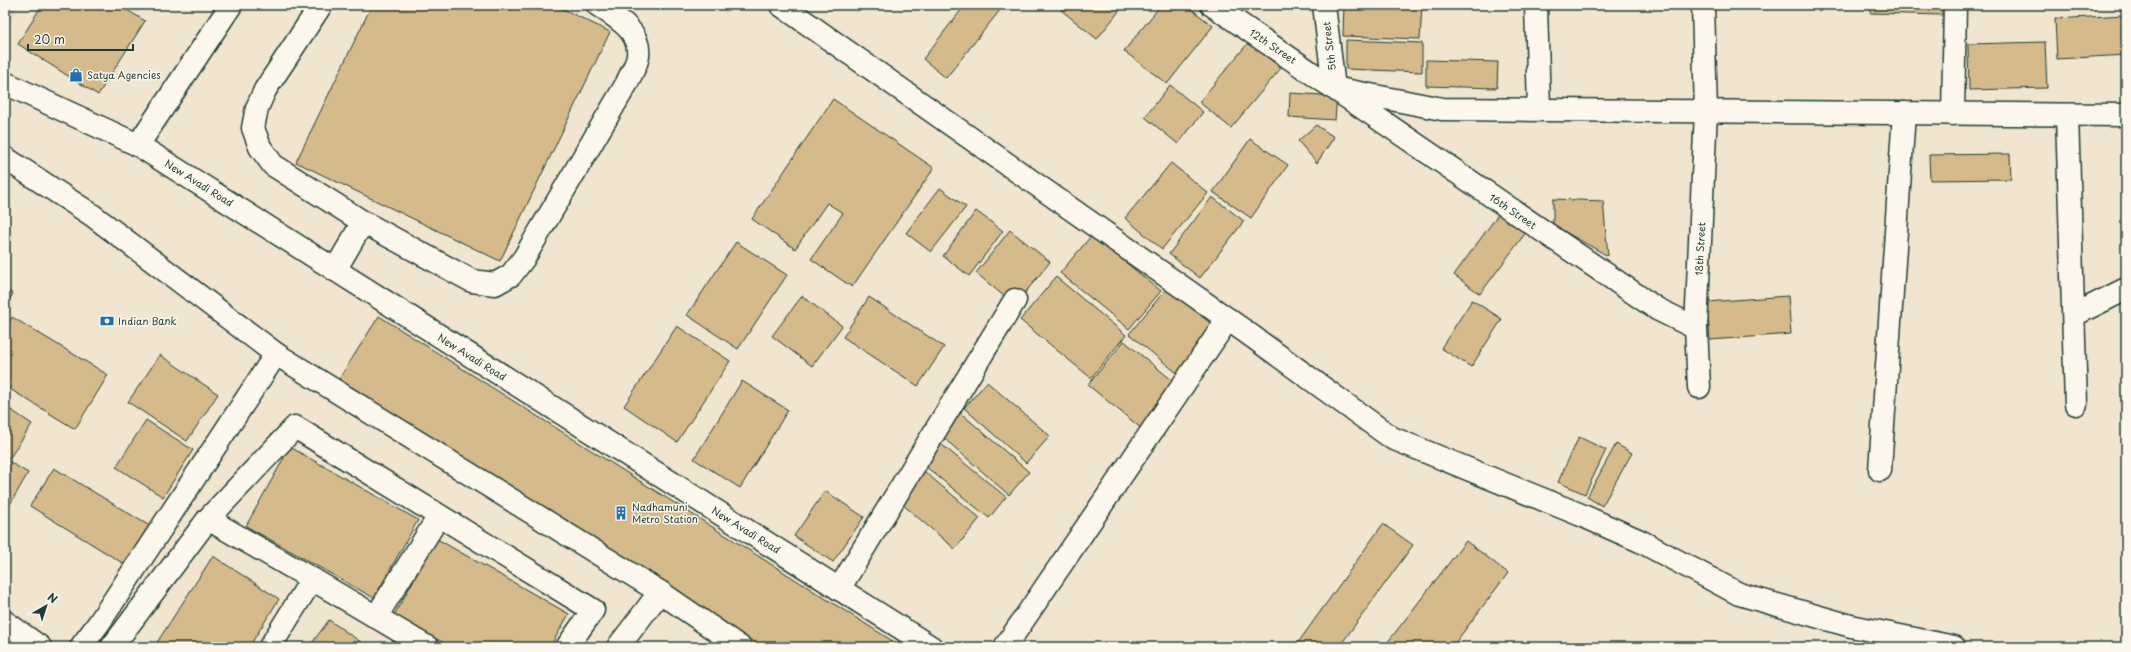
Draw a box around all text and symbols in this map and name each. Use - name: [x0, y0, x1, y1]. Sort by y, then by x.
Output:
- street label: 5th Street: [1318, 21, 1339, 71]
- street label: 12th Street: [1247, 24, 1300, 67]
- scale bar: [28, 26, 133, 52]
- text: 20 m: [34, 30, 65, 48]
- shop icon: Satya Agencies: [68, 67, 84, 83]
- place label: Satya Agencies: [87, 67, 161, 83]
- street label: New Avadi Road: [162, 155, 237, 210]
- street label: 16th Street: [1487, 189, 1540, 232]
- street label: 18th Street: [1691, 222, 1708, 276]
- bank icon: Indian Bank: [99, 313, 115, 329]
- place label: Indian Bank: [118, 313, 177, 328]
- street label: New Avadi Road: [435, 329, 510, 384]
- place label: Nadhamuni Metro Station: [632, 499, 698, 526]
- street label: New Avadi Road: [709, 502, 784, 557]
- building icon: Nadhamuni Metro Station: [613, 505, 629, 521]
- north arrow: [26, 586, 66, 626]
- text: N: [44, 588, 62, 607]

